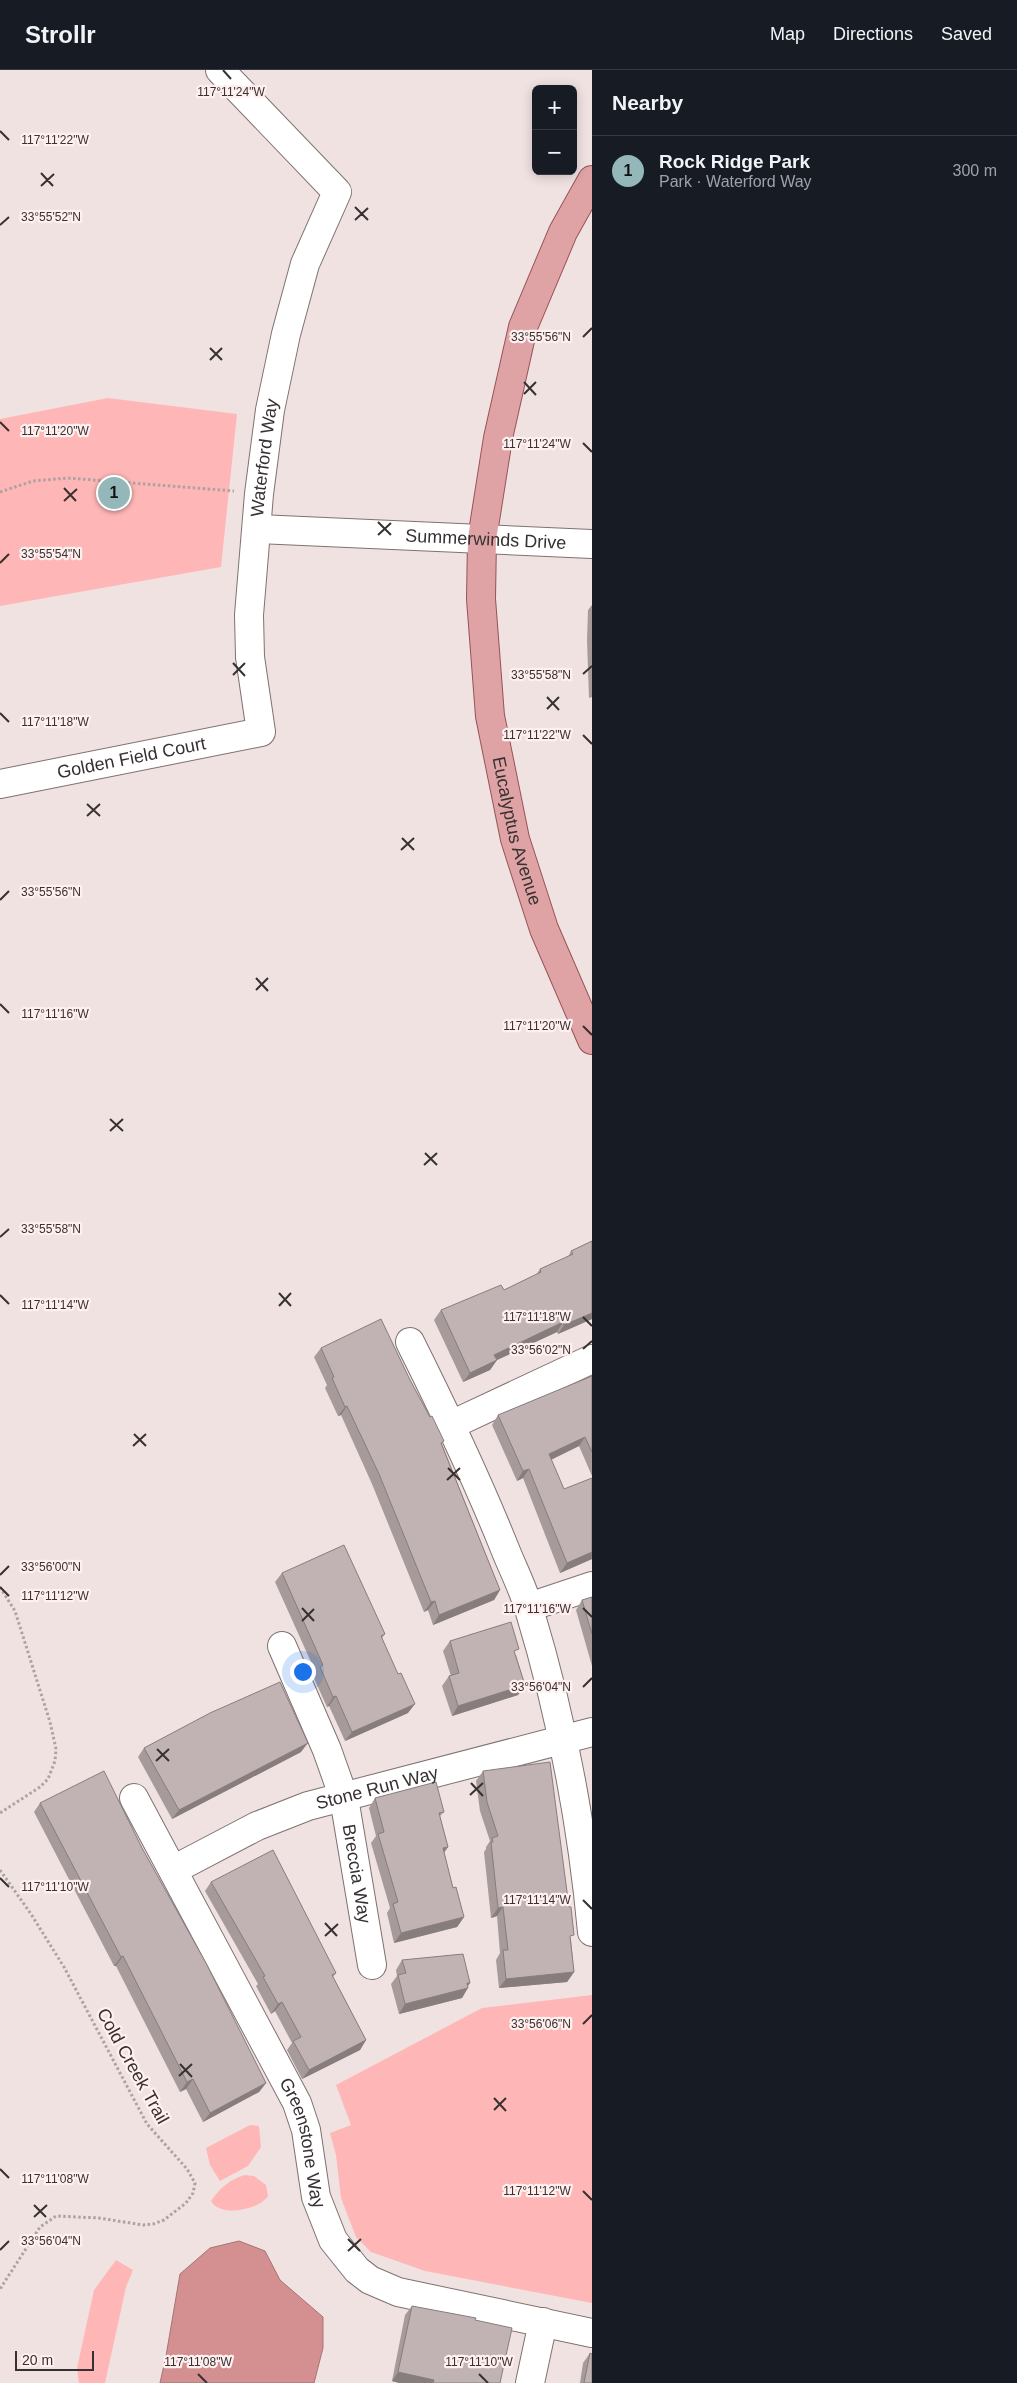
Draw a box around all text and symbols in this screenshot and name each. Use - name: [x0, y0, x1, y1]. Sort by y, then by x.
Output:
- text: Strollr: [25, 21, 96, 48]
- text: Map: [770, 24, 805, 44]
- text: Directions: [833, 24, 913, 44]
- text: Saved: [941, 24, 992, 44]
- text: 117°11'24"W: [197, 85, 265, 99]
- map controls: [532, 85, 577, 175]
- button: +: [532, 85, 577, 130]
- text: Nearby: [612, 91, 683, 114]
- button: −: [532, 130, 577, 175]
- text: 117°11'22"W: [21, 133, 89, 147]
- text: Rock Ridge Park: [659, 151, 810, 172]
- text: 1: [624, 162, 632, 179]
- text: 300 m: [953, 162, 997, 179]
- text: Park · Waterford Way: [659, 173, 812, 190]
- text: 33°55'52"N: [21, 210, 81, 224]
- text: 33°55'56"N: [511, 330, 571, 344]
- street label: Waterford Way: [247, 397, 282, 517]
- text: 117°11'20"W: [21, 424, 89, 438]
- text: 117°11'24"W: [503, 437, 571, 451]
- pin: 1: [98, 474, 130, 512]
- street label: Summerwinds Drive: [405, 526, 567, 553]
- text: 33°55'54"N: [21, 547, 81, 561]
- text: 33°55'58"N: [511, 668, 571, 682]
- text: 117°11'18"W: [21, 715, 89, 729]
- text: 117°11'22"W: [503, 728, 571, 742]
- street label: Golden Field Court: [55, 733, 208, 782]
- street label: Eucalyptus Avenue: [488, 755, 546, 908]
- text: 33°55'56"N: [21, 885, 81, 899]
- text: 117°11'16"W: [21, 1007, 89, 1021]
- text: 117°11'20"W: [503, 1019, 571, 1033]
- text: 33°55'58"N: [21, 1222, 81, 1236]
- text: 117°11'14"W: [21, 1298, 89, 1312]
- text: 117°11'18"W: [503, 1310, 571, 1324]
- text: 33°56'02"N: [511, 1343, 571, 1357]
- text: 33°56'00"N: [21, 1560, 81, 1574]
- text: 117°11'12"W: [21, 1589, 89, 1603]
- text: 117°11'16"W: [503, 1602, 571, 1616]
- your location: [290, 1659, 316, 1685]
- text: 33°56'04"N: [511, 1680, 571, 1694]
- street label: Stone Run Way: [314, 1763, 440, 1813]
- street label: Breccia Way: [339, 1823, 375, 1925]
- text: 117°11'10"W: [21, 1880, 89, 1894]
- text: 117°11'14"W: [503, 1893, 571, 1907]
- street label: Cold Creek Trail: [93, 2005, 173, 2127]
- text: 33°56'06"N: [511, 2017, 571, 2031]
- street label: Greenstone Way: [275, 2074, 329, 2211]
- text: 117°11'08"W: [21, 2172, 89, 2186]
- text: 117°11'12"W: [503, 2184, 571, 2198]
- text: 33°56'04"N: [21, 2234, 81, 2248]
- scale bar: [15, 2348, 94, 2371]
- text: 20 m: [22, 2352, 53, 2368]
- text: 117°11'08"W: [164, 2355, 232, 2369]
- text: 117°11'10"W: [445, 2355, 513, 2369]

